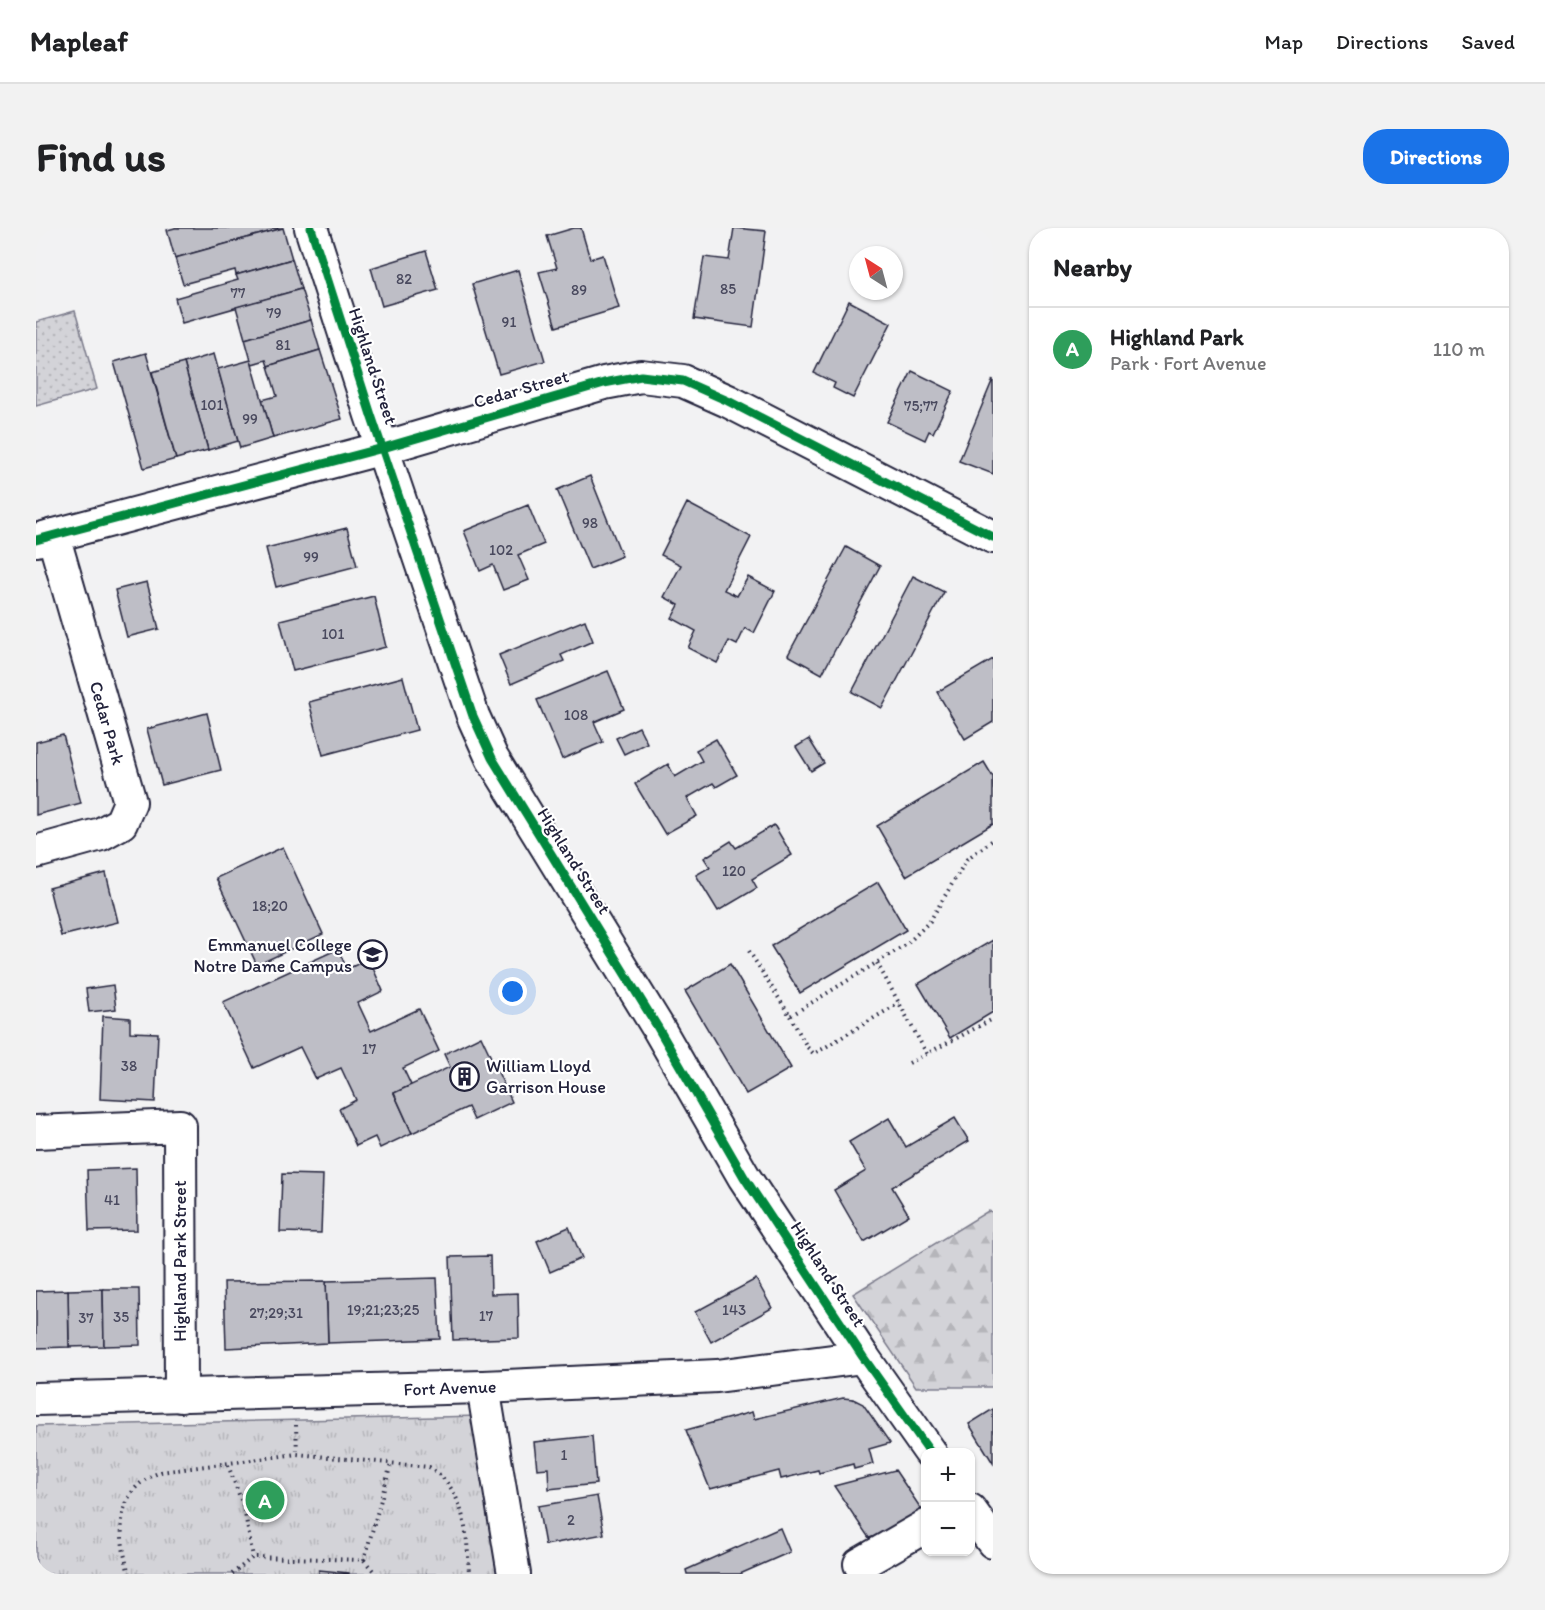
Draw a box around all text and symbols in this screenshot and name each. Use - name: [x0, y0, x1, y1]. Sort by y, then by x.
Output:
- text: Mapleaf: [30, 24, 128, 58]
- text: Map: [1265, 29, 1303, 54]
- text: Directions: [1336, 29, 1428, 54]
- text: Saved: [1461, 29, 1515, 54]
- button: Directions: [1363, 129, 1509, 184]
- text: Find us: [36, 131, 166, 182]
- north arrow: [849, 246, 903, 300]
- text: Nearby: [1053, 251, 1132, 283]
- house number: 82: [396, 270, 412, 288]
- house number: 85: [720, 280, 736, 298]
- house number: 89: [571, 281, 587, 299]
- house number: 77: [231, 284, 246, 302]
- house number: 79: [266, 304, 282, 322]
- street label: Highland Street: [344, 305, 402, 427]
- house number: 91: [502, 313, 516, 331]
- text: Highland Park: [1110, 324, 1244, 351]
- house number: 81: [275, 336, 291, 354]
- text: A: [1066, 337, 1079, 361]
- text: 110 m: [1433, 337, 1485, 361]
- text: Park · Fort Avenue: [1110, 351, 1266, 375]
- street label: Cedar Street: [471, 365, 571, 413]
- house number: 101: [200, 396, 224, 414]
- house number: 75;77: [904, 397, 939, 415]
- house number: 99: [242, 410, 258, 428]
- house number: 98: [582, 514, 598, 532]
- house number: 102: [489, 541, 513, 559]
- house number: 99: [303, 548, 319, 566]
- house number: 101: [321, 625, 345, 643]
- street label: Cedar Park: [85, 679, 130, 768]
- house number: 108: [564, 706, 588, 724]
- street label: Highland Street: [533, 804, 616, 918]
- house number: 120: [722, 862, 746, 880]
- house number: 18;20: [252, 897, 288, 915]
- place label: Emmanuel College Notre Dame Campus: [193, 934, 352, 977]
- school or university icon: Emmanuel College Notre Dame Campus: [357, 939, 389, 971]
- your location: [498, 977, 527, 1006]
- house number: 17: [362, 1040, 377, 1058]
- place label: William Lloyd Garrison House: [486, 1055, 606, 1098]
- house number: 38: [121, 1057, 137, 1075]
- building icon: William Lloyd Garrison House: [449, 1060, 481, 1092]
- street label: Highland Park Street: [169, 1180, 191, 1342]
- house number: 41: [104, 1191, 120, 1209]
- street label: Highland Street: [786, 1217, 870, 1331]
- house number: 19;21;23;25: [347, 1301, 419, 1319]
- house number: 143: [722, 1301, 746, 1319]
- house number: 27;29;31: [249, 1304, 303, 1322]
- house number: 17: [479, 1307, 494, 1325]
- house number: 35: [113, 1308, 129, 1326]
- house number: 37: [78, 1309, 94, 1327]
- street label: Fort Avenue: [403, 1375, 497, 1401]
- house number: 1: [561, 1446, 568, 1464]
- map controls: [921, 1448, 975, 1556]
- button: +: [921, 1448, 975, 1502]
- pin: A: [246, 1478, 284, 1522]
- button: −: [921, 1502, 975, 1556]
- house number: 2: [567, 1511, 575, 1529]

